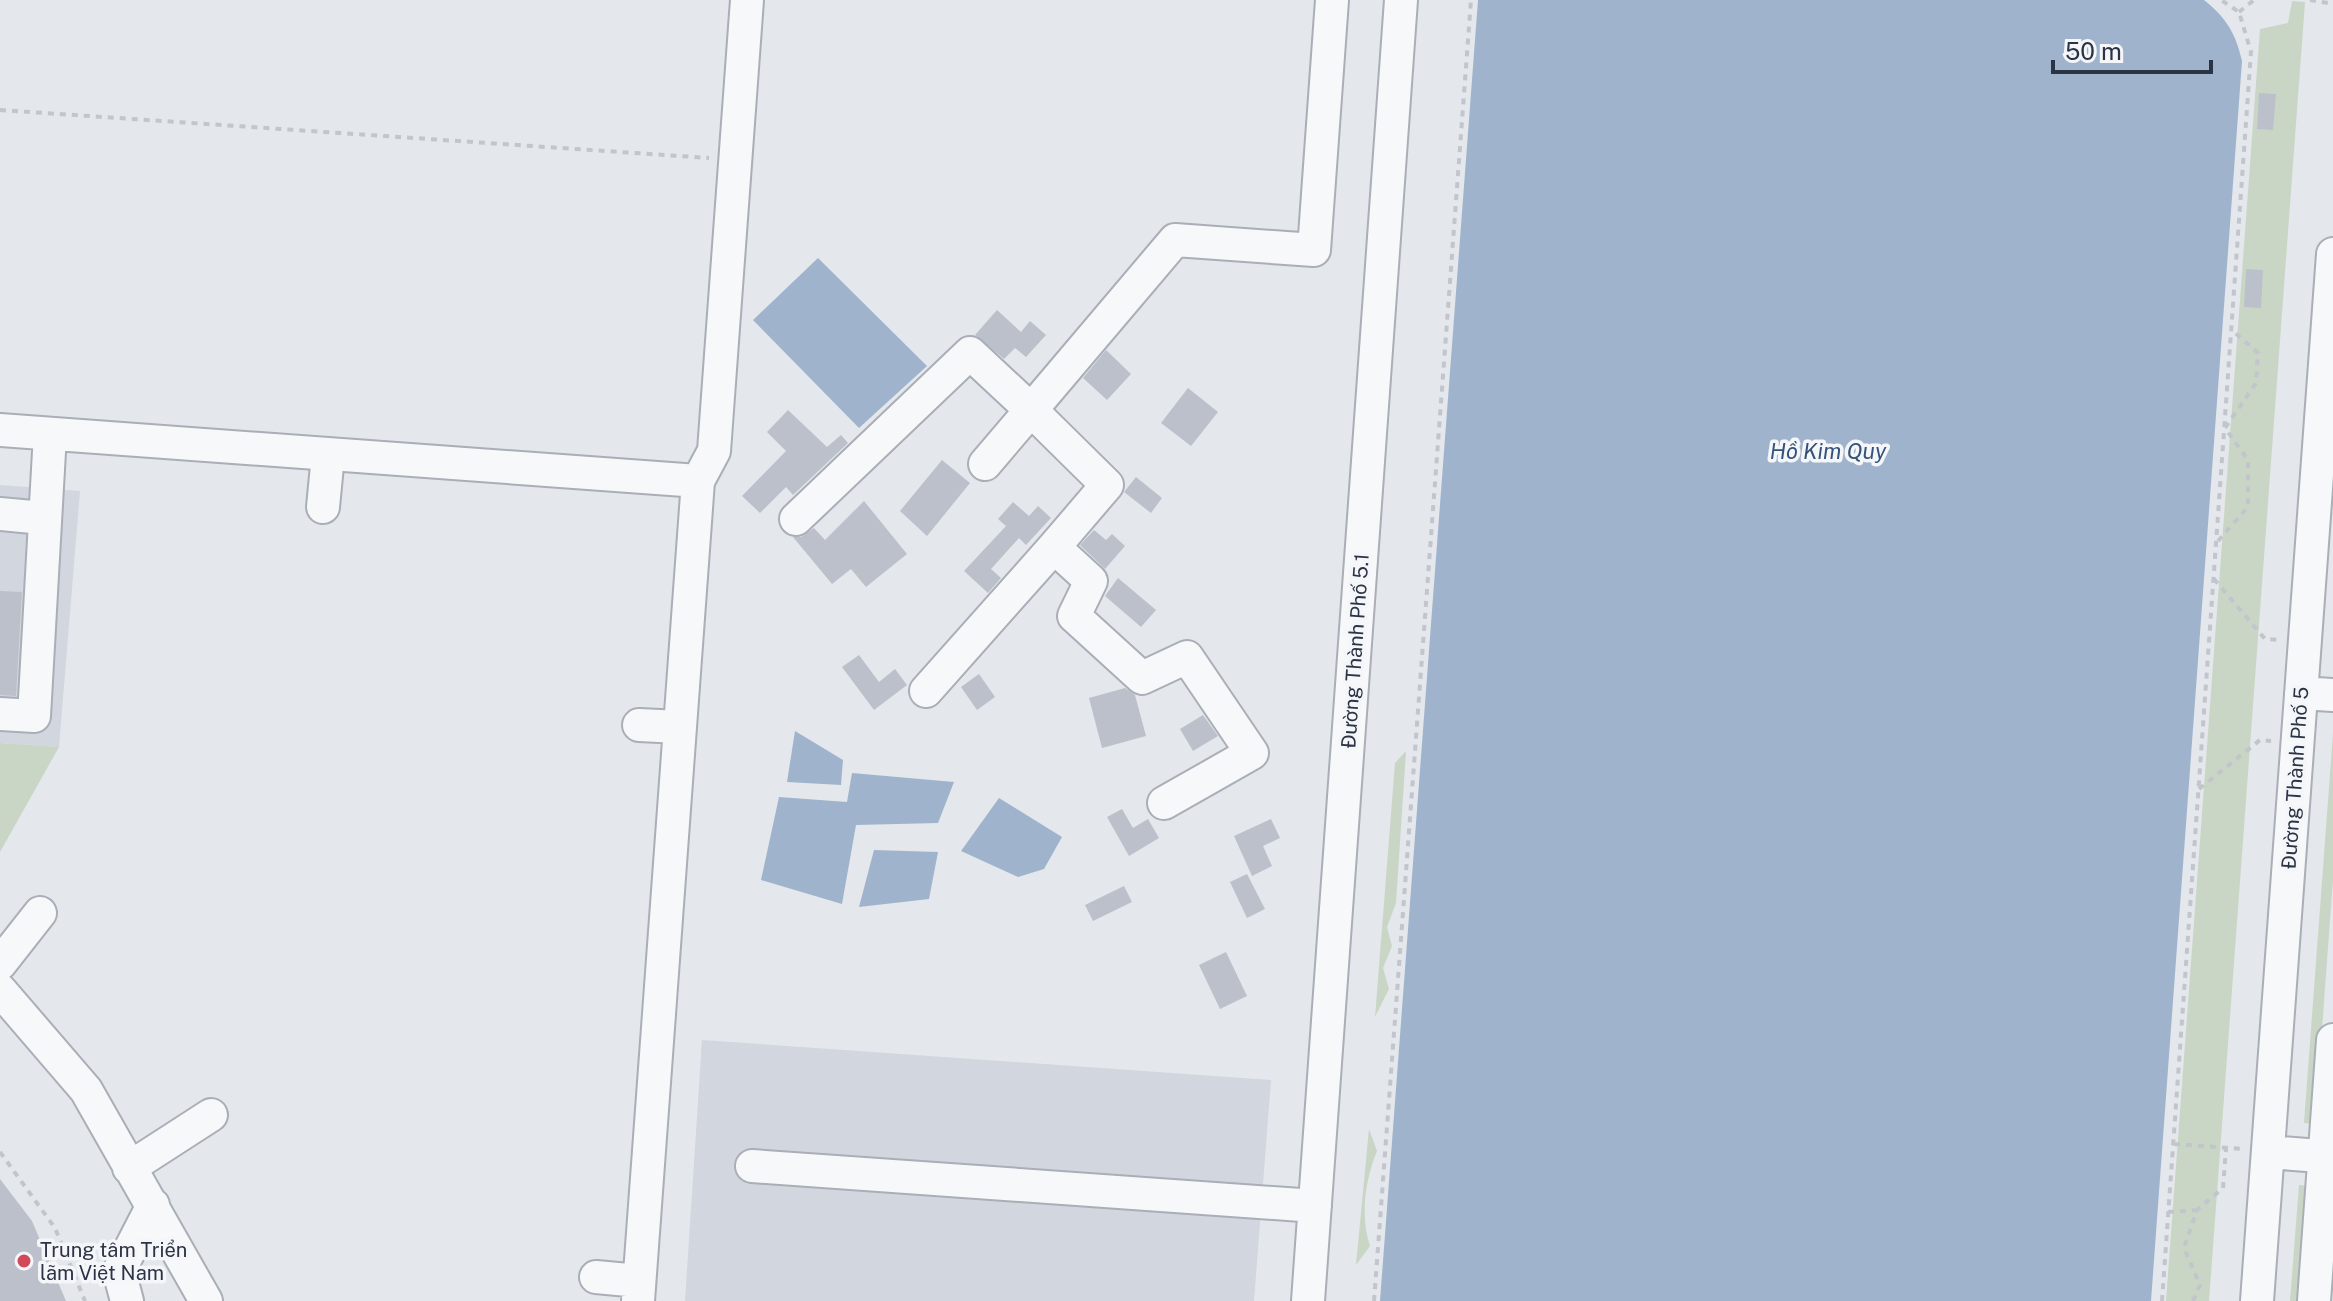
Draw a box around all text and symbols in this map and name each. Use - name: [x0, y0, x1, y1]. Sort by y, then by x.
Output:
- scale bar: [2053, 24, 2211, 74]
- text: 50 m: [2065, 37, 2122, 65]
- water label: Hồ Kim Quy: [1770, 438, 1887, 464]
- street label: Đường Thành Phố 5.1: [1336, 553, 1374, 749]
- street label: Đường Thành Phố 5: [2277, 686, 2313, 870]
- place label: Trung tâm Triển lãm Việt Nam: [40, 1238, 187, 1285]
- marker: Trung tâm Triển lãm Việt Nam: [15, 1252, 33, 1270]

